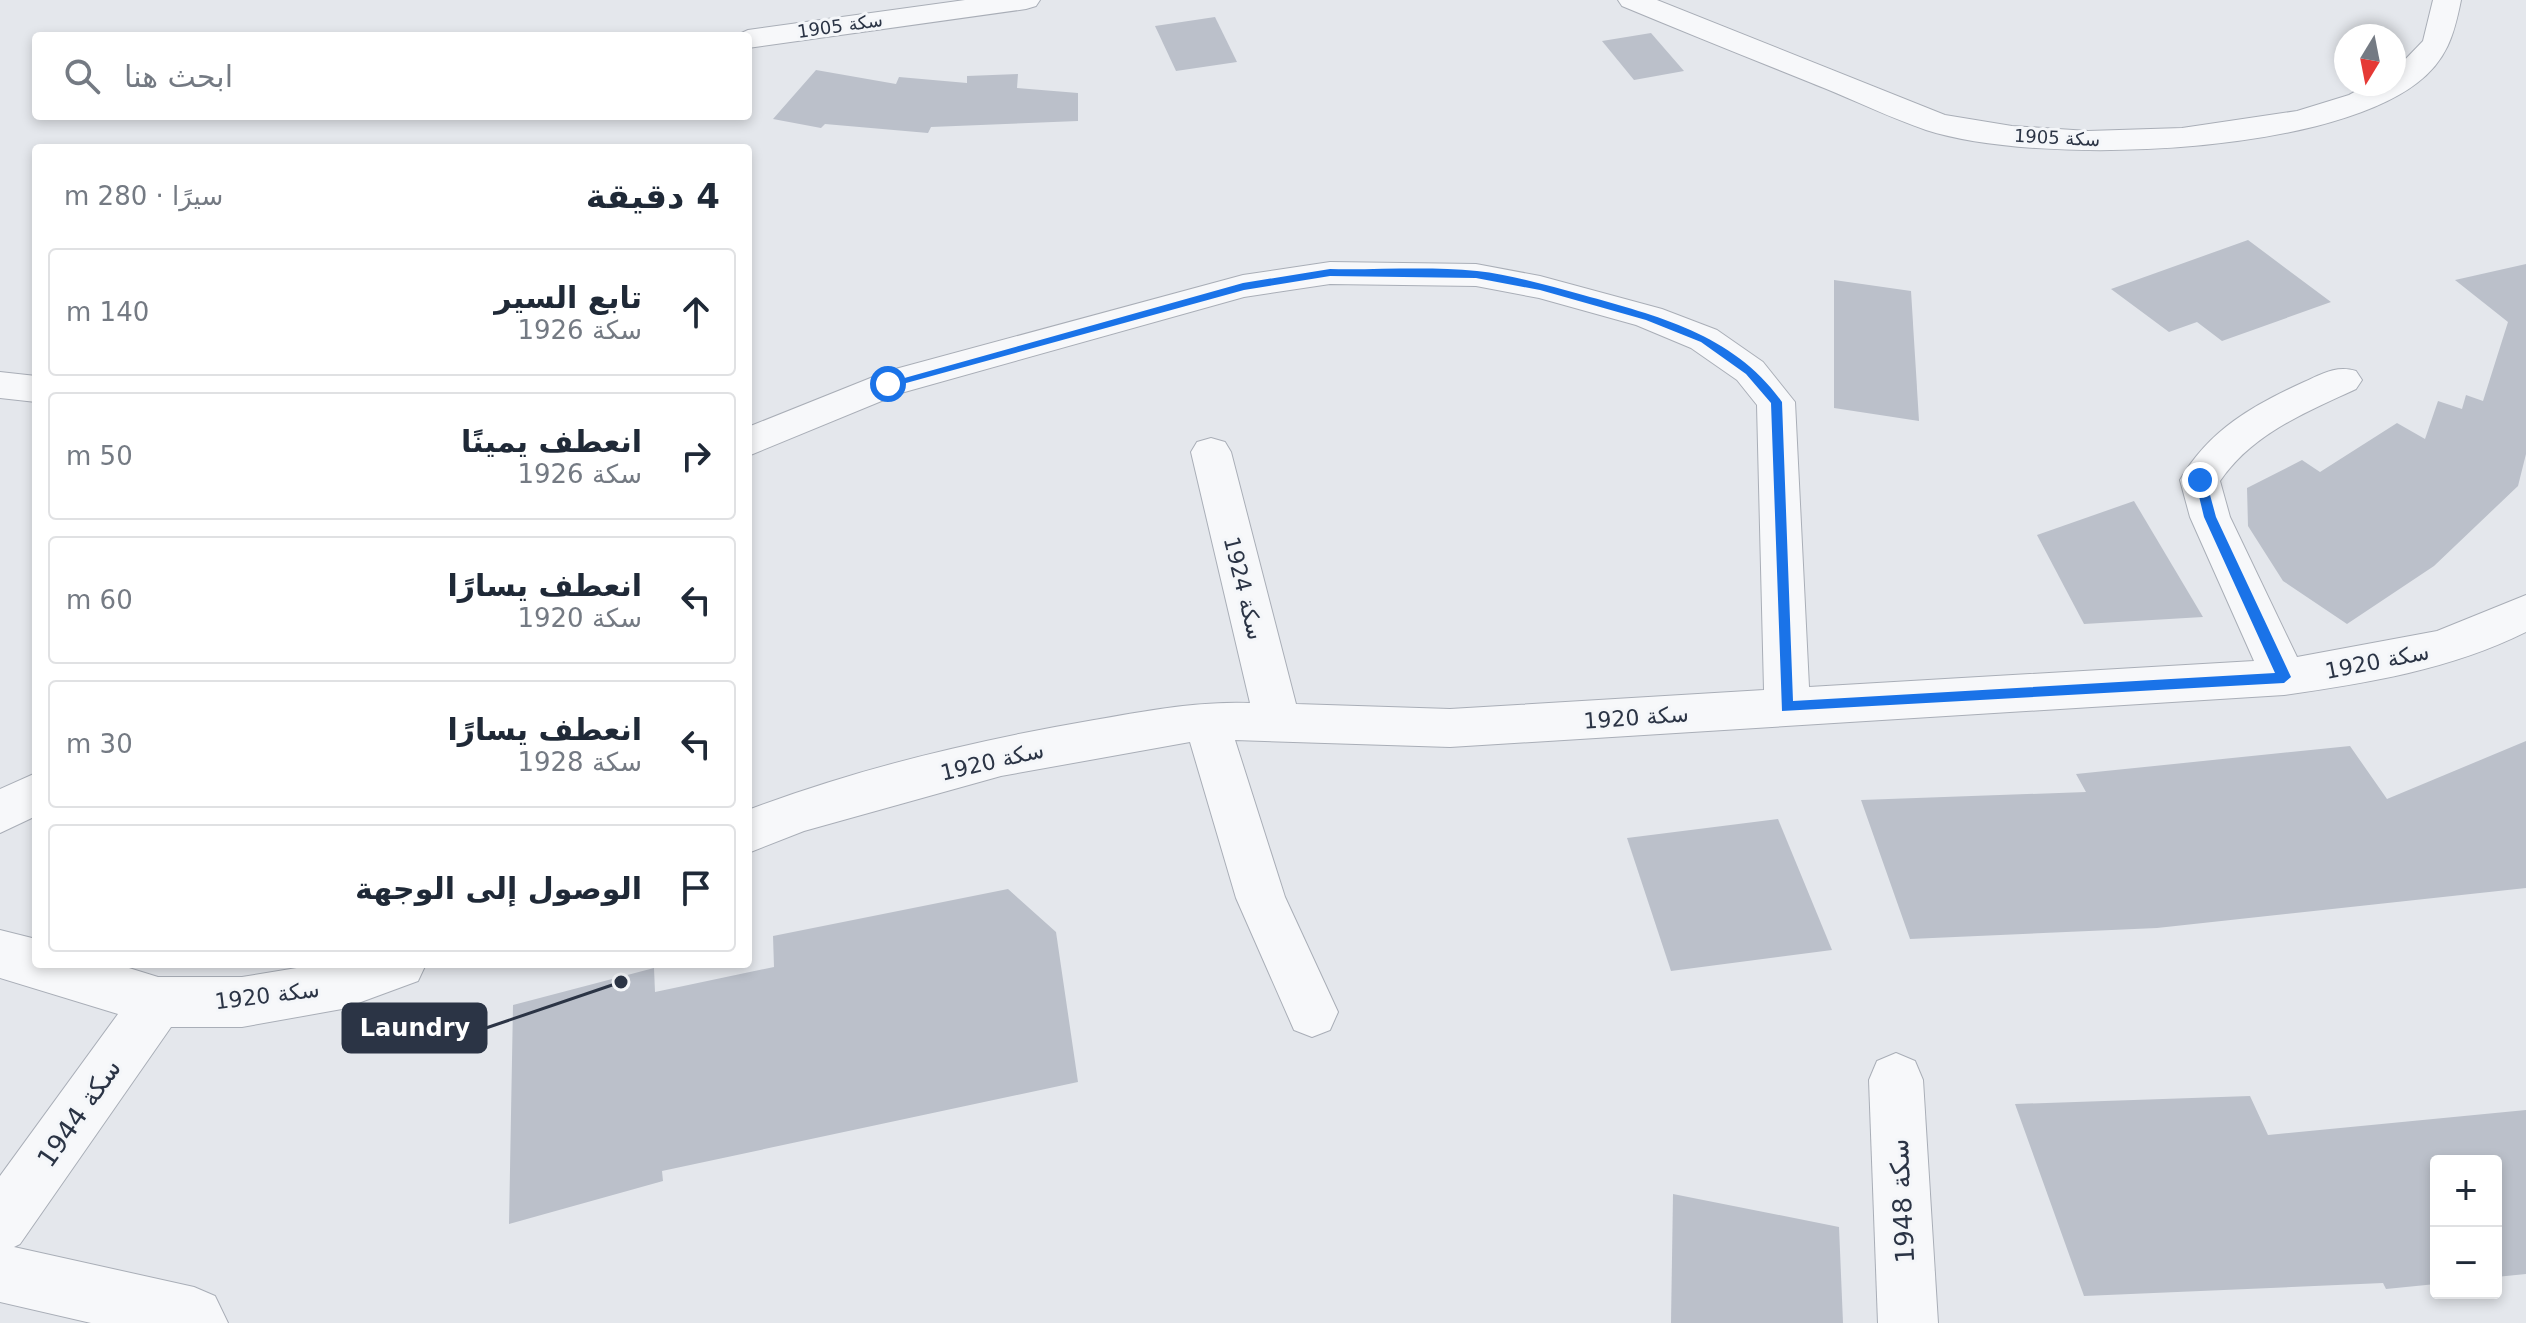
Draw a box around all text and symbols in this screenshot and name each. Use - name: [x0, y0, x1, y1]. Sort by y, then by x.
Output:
- street label: سكة 1905: [796, 9, 884, 42]
- north arrow: [2334, 24, 2406, 96]
- search box: [32, 32, 752, 120]
- icon: search: [60, 54, 104, 98]
- text: ابحث هنا: [124, 59, 233, 94]
- street label: سكة 1905: [2013, 125, 2101, 150]
- text: 4 دقيقة: [586, 176, 720, 216]
- text: سيرًا · 280 m: [64, 181, 223, 211]
- text: تابع السير: [494, 280, 642, 315]
- icon: ahead: [674, 290, 718, 334]
- text: 140 m: [66, 297, 149, 327]
- text: سكة 1926: [517, 315, 642, 345]
- route start: [870, 366, 906, 402]
- text: انعطف يمينًا: [461, 424, 642, 459]
- icon: right: [674, 434, 718, 478]
- text: 50 m: [66, 441, 133, 471]
- text: سكة 1926: [517, 459, 642, 489]
- route end: [2182, 462, 2218, 498]
- street label: سكة 1924: [1219, 534, 1268, 642]
- text: انعطف يسارًا: [448, 568, 642, 603]
- icon: left: [674, 578, 718, 622]
- text: 60 m: [66, 585, 133, 615]
- text: سكة 1920: [517, 603, 642, 633]
- street label: سكة 1920: [2323, 639, 2431, 684]
- street label: سكة 1920: [1583, 701, 1689, 734]
- text: انعطف يسارًا: [448, 712, 642, 747]
- icon: left: [674, 722, 718, 766]
- text: 30 m: [66, 729, 133, 759]
- street label: سكة 1920: [938, 737, 1046, 786]
- text: سكة 1928: [517, 747, 642, 777]
- icon: arrive: [674, 866, 718, 910]
- text: الوصول إلى الوجهة: [355, 871, 642, 906]
- street label: سكة 1920: [213, 977, 321, 1014]
- callout: Laundry: [343, 1004, 486, 1052]
- text: Laundry: [360, 1014, 471, 1042]
- street label: سكة 1944: [31, 1053, 127, 1173]
- street label: سكة 1948: [1884, 1138, 1920, 1264]
- map controls: [2430, 1155, 2502, 1299]
- button: +: [2430, 1155, 2502, 1227]
- button: −: [2430, 1227, 2502, 1299]

